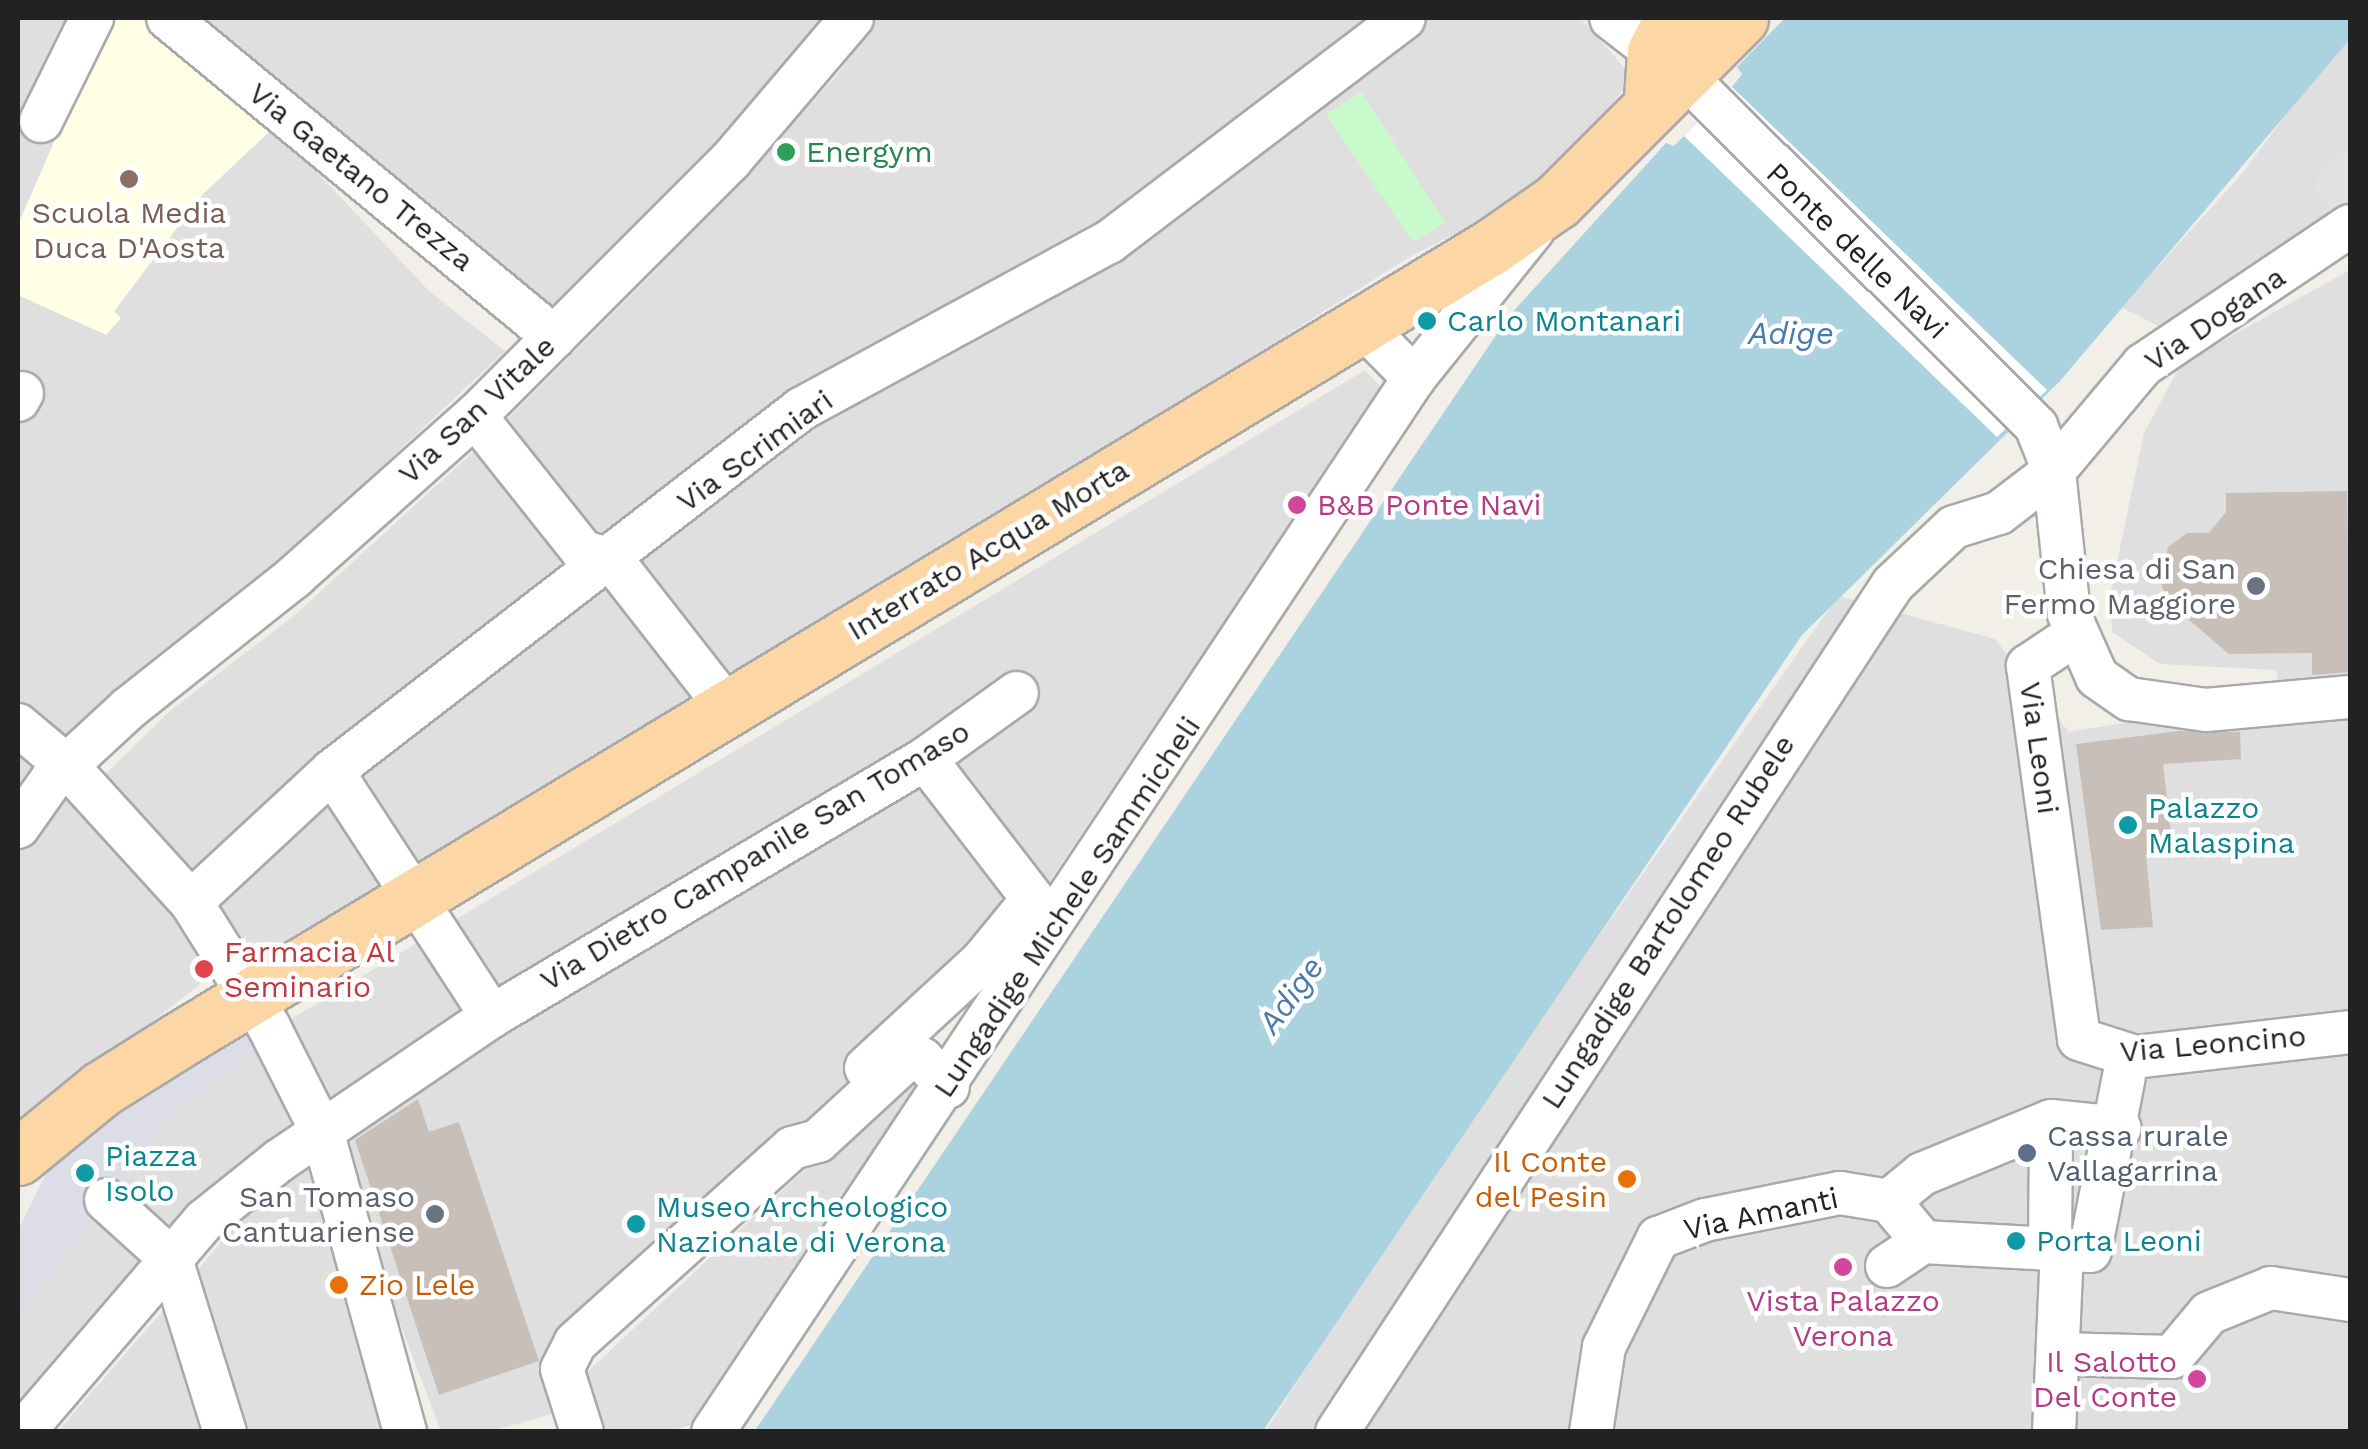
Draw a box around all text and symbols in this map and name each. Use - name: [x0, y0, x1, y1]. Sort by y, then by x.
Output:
- street label: Via Gaetano Trezza: [241, 75, 481, 279]
- place label: Energym: [806, 134, 933, 170]
- marker: Energym: [775, 141, 797, 163]
- street label: Ponte delle Navi: [1759, 155, 1955, 347]
- marker: Scuola Media Duca D'Aosta: [118, 168, 140, 190]
- place label: Scuola Media Duca D'Aosta: [31, 195, 227, 266]
- street label: Via Dogana: [2137, 259, 2293, 379]
- place label: Carlo Montanari: [1447, 303, 1681, 339]
- marker: Carlo Montanari: [1416, 310, 1438, 332]
- water label: Adige: [1748, 314, 1834, 352]
- street label: Via San Vitale: [391, 328, 563, 492]
- street label: Via Scrimiari: [670, 382, 840, 520]
- street label: Interrato Acqua Morta: [840, 451, 1136, 649]
- place label: B&B Ponte Navi: [1317, 487, 1541, 523]
- marker: B&B Ponte Navi: [1286, 494, 1308, 516]
- place label: Chiesa di San Fermo Maggiore: [2004, 551, 2236, 622]
- marker: Chiesa di San Fermo Maggiore: [2245, 575, 2267, 597]
- street label: Via Leoni: [2012, 679, 2066, 817]
- street label: Lungadige Michele Sammicheli: [926, 710, 1208, 1104]
- street label: Via Dietro Campanile San Tomaso: [533, 713, 977, 999]
- street label: Lungadige Bartolomeo Rubele: [1534, 728, 1802, 1116]
- place label: Palazzo Malaspina: [2148, 790, 2295, 860]
- marker: Palazzo Malaspina: [2117, 814, 2139, 836]
- place label: Farmacia Al Seminario: [224, 934, 397, 1004]
- water label: Adige: [1250, 949, 1332, 1041]
- marker: Farmacia Al Seminario: [193, 958, 215, 980]
- street label: Via Leoncino: [2118, 1018, 2308, 1070]
- place label: Cassa rurale Vallagarrina: [2047, 1118, 2229, 1188]
- place label: Piazza Isolo: [105, 1138, 197, 1208]
- marker: Cassa rurale Vallagarrina: [2016, 1142, 2038, 1164]
- place label: Il Conte del Pesin: [1474, 1144, 1607, 1214]
- marker: Piazza Isolo: [74, 1162, 96, 1184]
- marker: Il Conte del Pesin: [1616, 1168, 1638, 1190]
- place label: San Tomaso Cantuariense: [222, 1179, 415, 1250]
- street label: Via Amanti: [1680, 1180, 1842, 1248]
- place label: Museo Archeologico Nazionale di Verona: [656, 1189, 949, 1260]
- marker: San Tomaso Cantuariense: [424, 1203, 446, 1225]
- marker: Museo Archeologico Nazionale di Verona: [625, 1213, 647, 1235]
- place label: Porta Leoni: [2036, 1223, 2202, 1259]
- marker: Porta Leoni: [2005, 1230, 2027, 1252]
- marker: Vista Palazzo Verona: [1832, 1256, 1854, 1278]
- place label: Zio Lele: [359, 1267, 475, 1303]
- marker: Zio Lele: [328, 1274, 350, 1296]
- place label: Vista Palazzo Verona: [1746, 1283, 1940, 1354]
- place label: Il Salotto Del Conte: [2032, 1344, 2177, 1414]
- marker: Il Salotto Del Conte: [2186, 1368, 2208, 1390]

